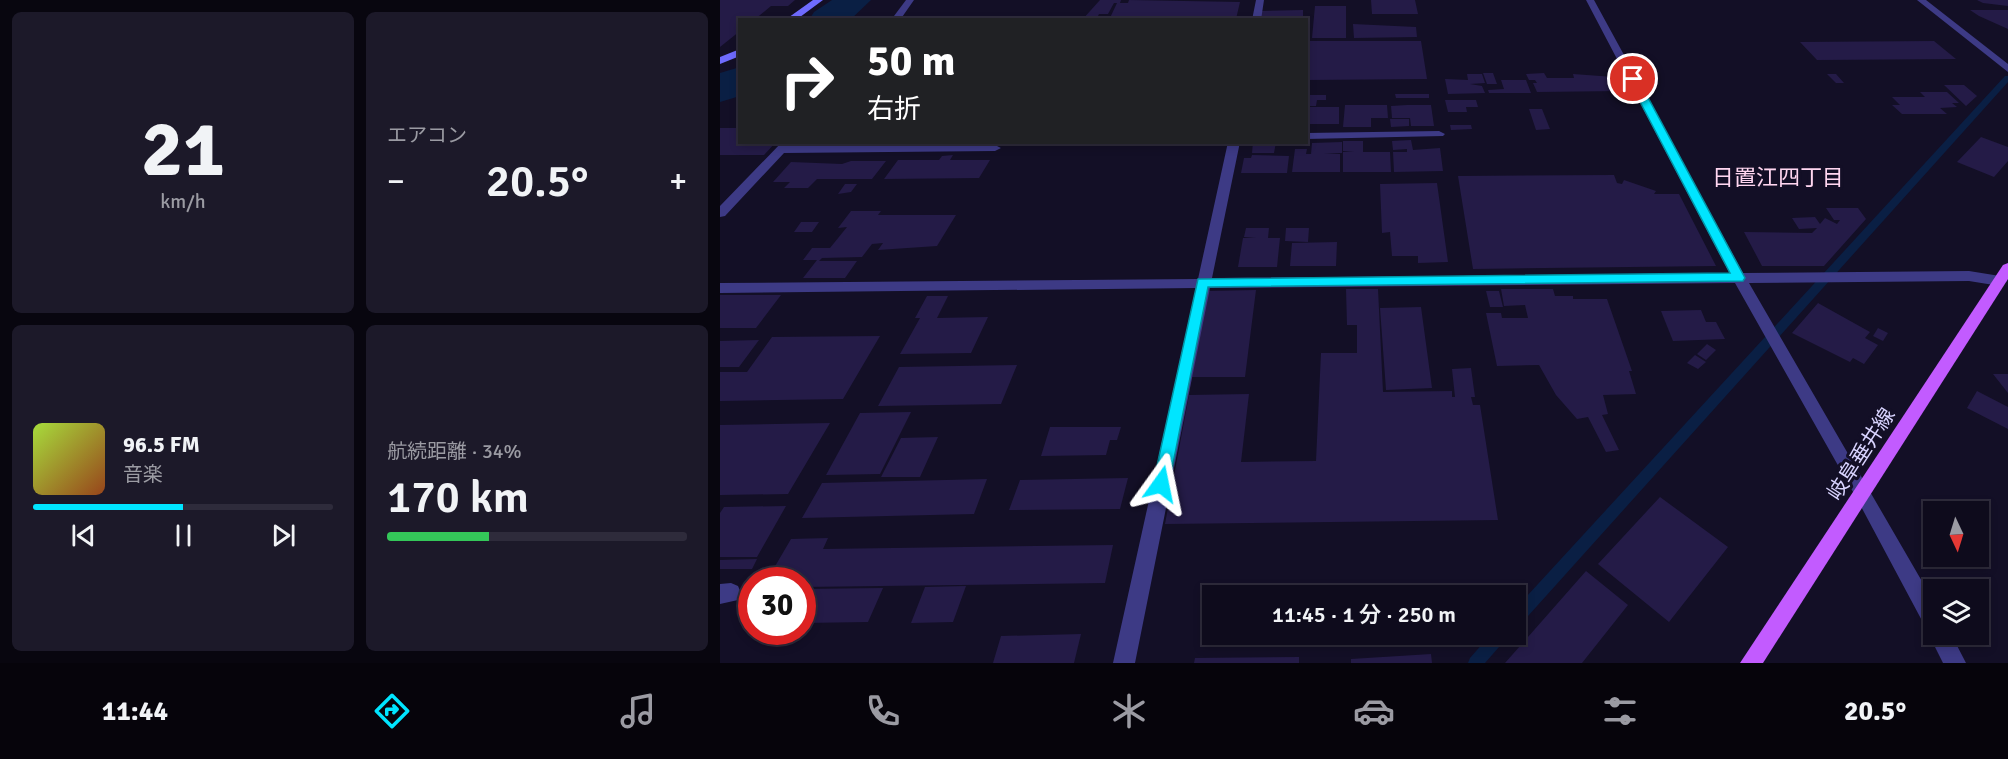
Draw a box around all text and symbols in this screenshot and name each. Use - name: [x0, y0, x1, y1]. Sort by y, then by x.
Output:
- text: 50 m: [867, 36, 956, 87]
- icon: right: [768, 42, 846, 120]
- pin: [1607, 53, 1658, 104]
- icon: arrive: [1616, 62, 1649, 95]
- text: 右折: [867, 93, 921, 126]
- text: 21: [141, 102, 225, 198]
- text: エアコン: [387, 123, 467, 148]
- text: 20.5°: [486, 154, 588, 209]
- text: −: [387, 161, 405, 202]
- text: +: [669, 161, 687, 202]
- district label: 日置江四丁目: [1712, 164, 1844, 191]
- text: km/h: [160, 189, 206, 214]
- street label: 岐阜垂井線: [1822, 403, 1900, 505]
- text: 96.5 FM: [123, 431, 200, 458]
- text: 航続距離 · 34%: [387, 439, 522, 464]
- position arrow: [1129, 452, 1193, 516]
- text: 音楽: [123, 462, 163, 487]
- text: 170 km: [387, 470, 529, 525]
- north arrow: [1923, 501, 1989, 567]
- map controls: [1923, 501, 1989, 645]
- icon: previous: [67, 519, 100, 552]
- icon: pause: [167, 519, 200, 552]
- icon: next: [267, 519, 300, 552]
- speed limit sign: 30: [738, 567, 816, 645]
- button: layers: [1923, 579, 1989, 645]
- text: 11:45 · 1 分 · 250 m: [1272, 601, 1456, 628]
- icon: directions: [371, 690, 413, 732]
- icon: music: [617, 690, 659, 732]
- icon: phone: [862, 690, 904, 732]
- icon: climate: [1108, 690, 1150, 732]
- icon: car: [1353, 690, 1395, 732]
- icon: filters: [1599, 690, 1641, 732]
- text: 11:44: [102, 695, 168, 728]
- text: 20.5°: [1844, 695, 1906, 728]

